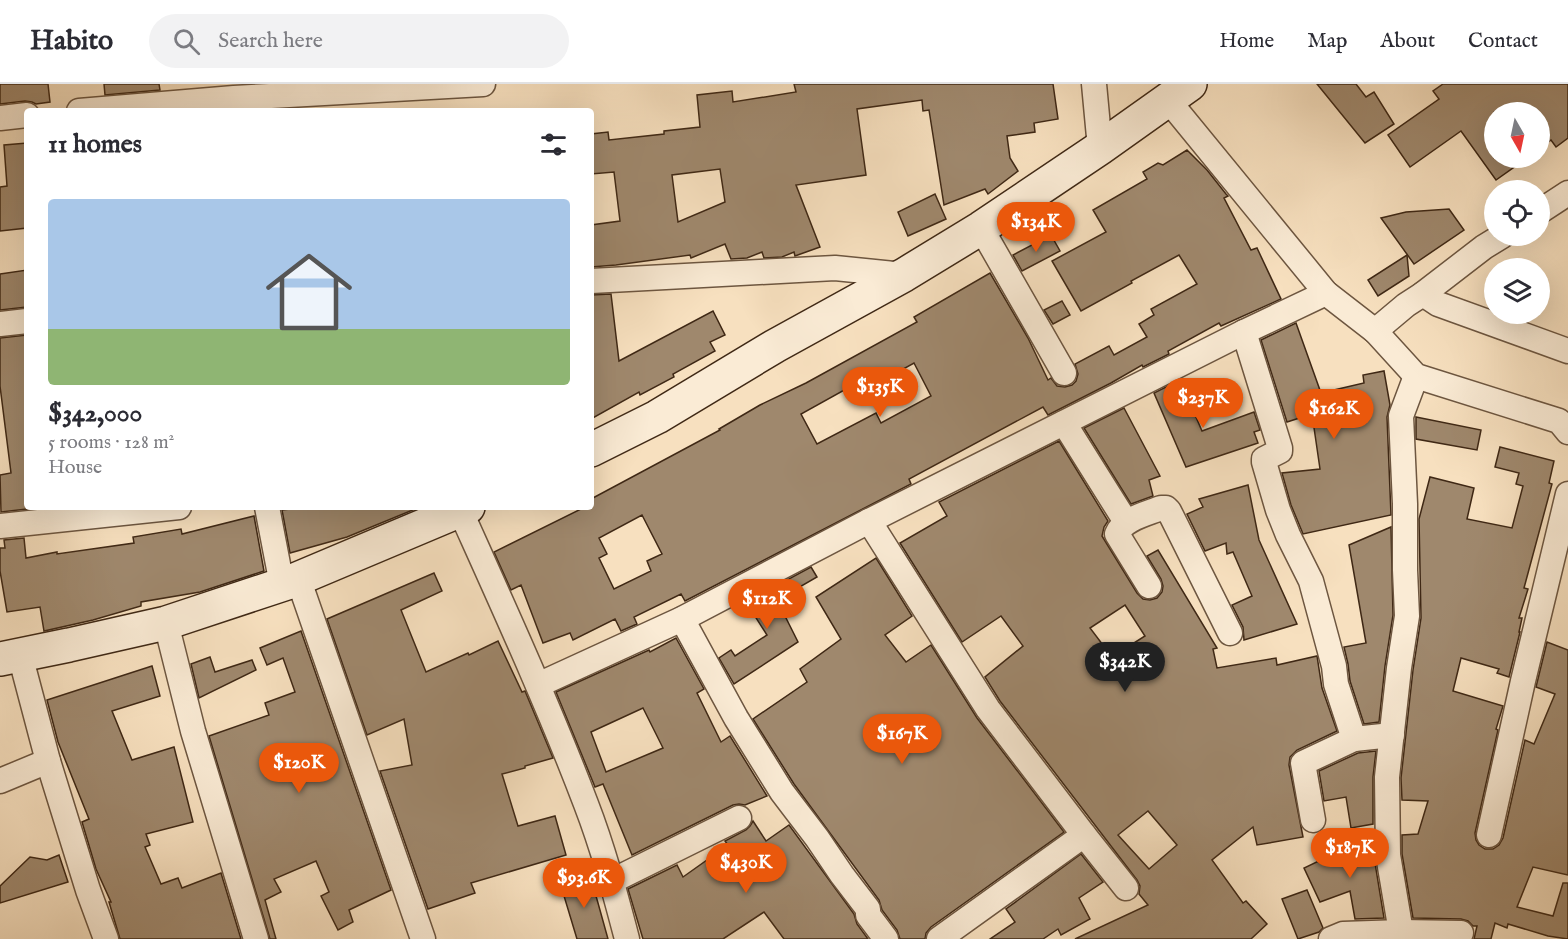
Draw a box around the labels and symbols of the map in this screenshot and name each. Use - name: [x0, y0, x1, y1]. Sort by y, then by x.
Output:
- north arrow: [1484, 102, 1550, 168]
- pin: $134K: [994, 202, 1078, 253]
- pin: $135K: [838, 367, 922, 418]
- pin: $237K: [1161, 378, 1245, 429]
- pin: $162K: [1292, 389, 1376, 440]
- pin: $112K: [725, 579, 809, 630]
- pin: $342K: [1083, 642, 1167, 693]
- pin: $167K: [860, 714, 944, 765]
- pin: $120K: [257, 743, 341, 794]
- pin: $187K: [1308, 828, 1392, 879]
- pin: $430K: [704, 843, 788, 894]
- pin: $93.6K: [535, 858, 633, 909]

